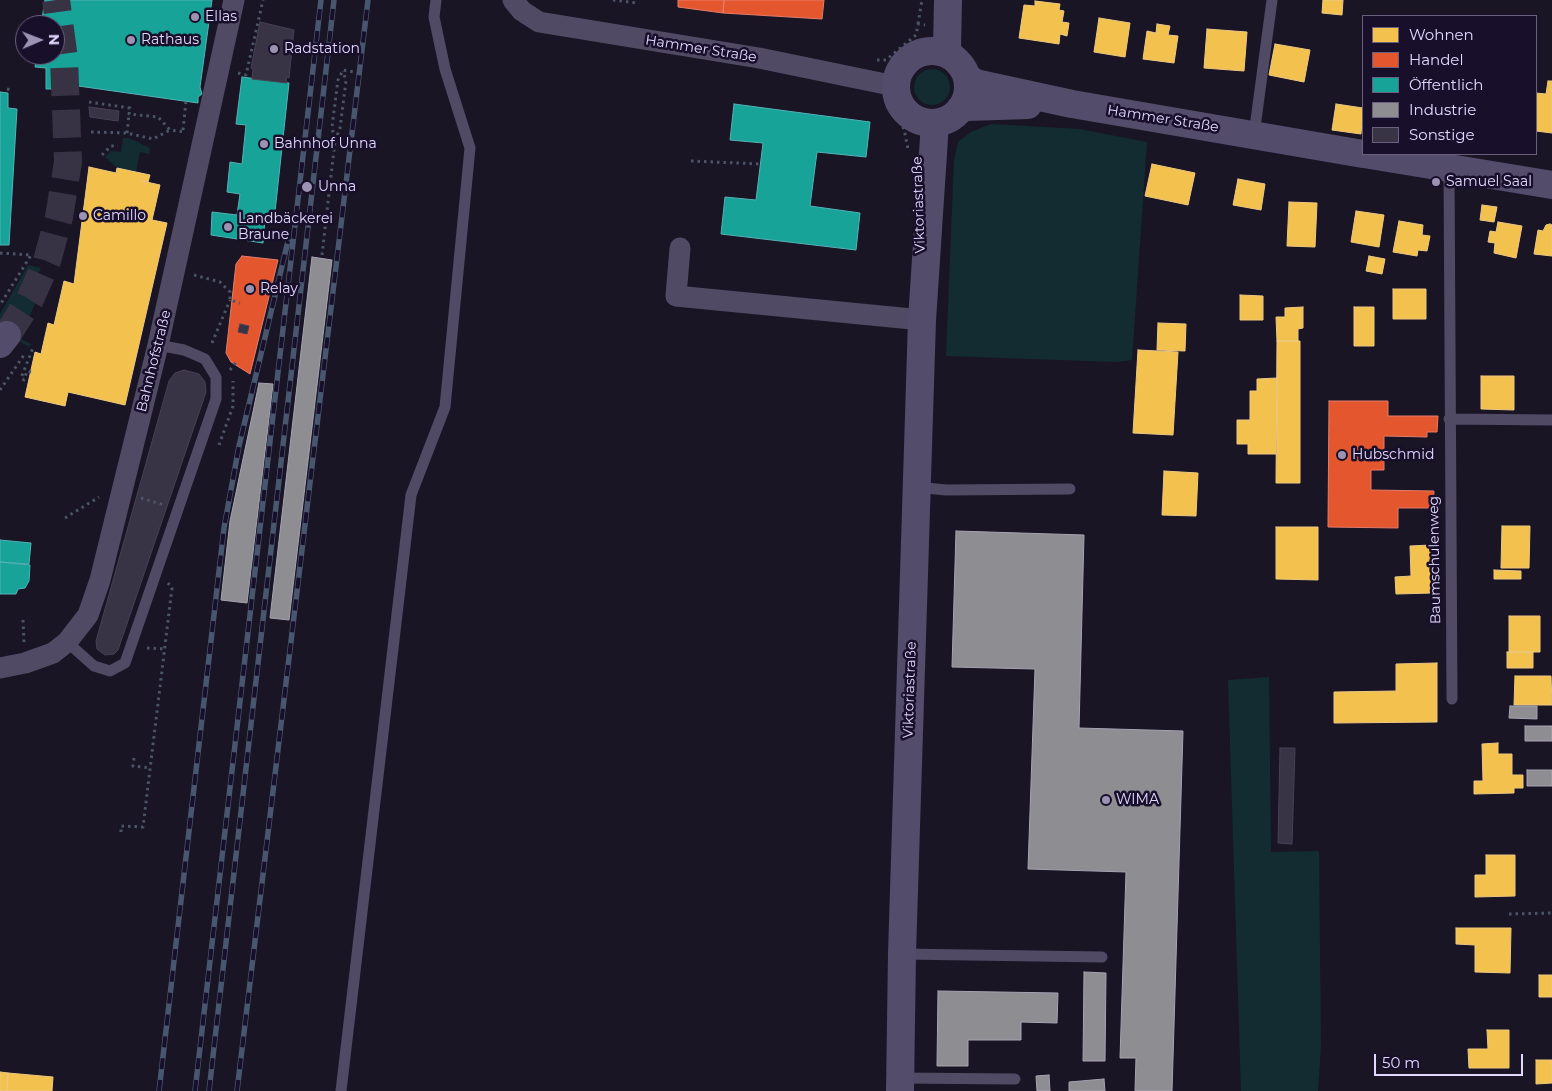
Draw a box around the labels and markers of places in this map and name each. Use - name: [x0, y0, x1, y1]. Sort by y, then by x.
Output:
- place label: Ellas: [205, 9, 237, 25]
- marker: Ellas: [189, 11, 201, 23]
- place label: Rathaus: [141, 32, 199, 48]
- marker: Rathaus: [125, 34, 137, 46]
- place label: Radstation: [284, 41, 360, 57]
- marker: Radstation: [268, 43, 280, 55]
- place label: Bahnhof Unna: [274, 136, 377, 152]
- marker: Bahnhof Unna: [258, 138, 270, 150]
- place label: Samuel Saal: [1446, 174, 1532, 190]
- marker: Samuel Saal: [1430, 176, 1442, 188]
- place label: Unna: [318, 179, 356, 195]
- marker: Unna: [300, 180, 314, 194]
- place label: Camillo: [93, 208, 146, 224]
- marker: Camillo: [77, 210, 89, 222]
- place label: Landbäckerei Braune: [238, 211, 333, 243]
- marker: Landbäckerei Braune: [222, 221, 234, 233]
- place label: Relay: [260, 281, 298, 297]
- marker: Relay: [244, 283, 256, 295]
- place label: Hubschmid: [1352, 447, 1434, 463]
- marker: Hubschmid: [1336, 449, 1348, 461]
- place label: WIMA: [1116, 792, 1159, 808]
- marker: WIMA: [1100, 794, 1112, 806]

